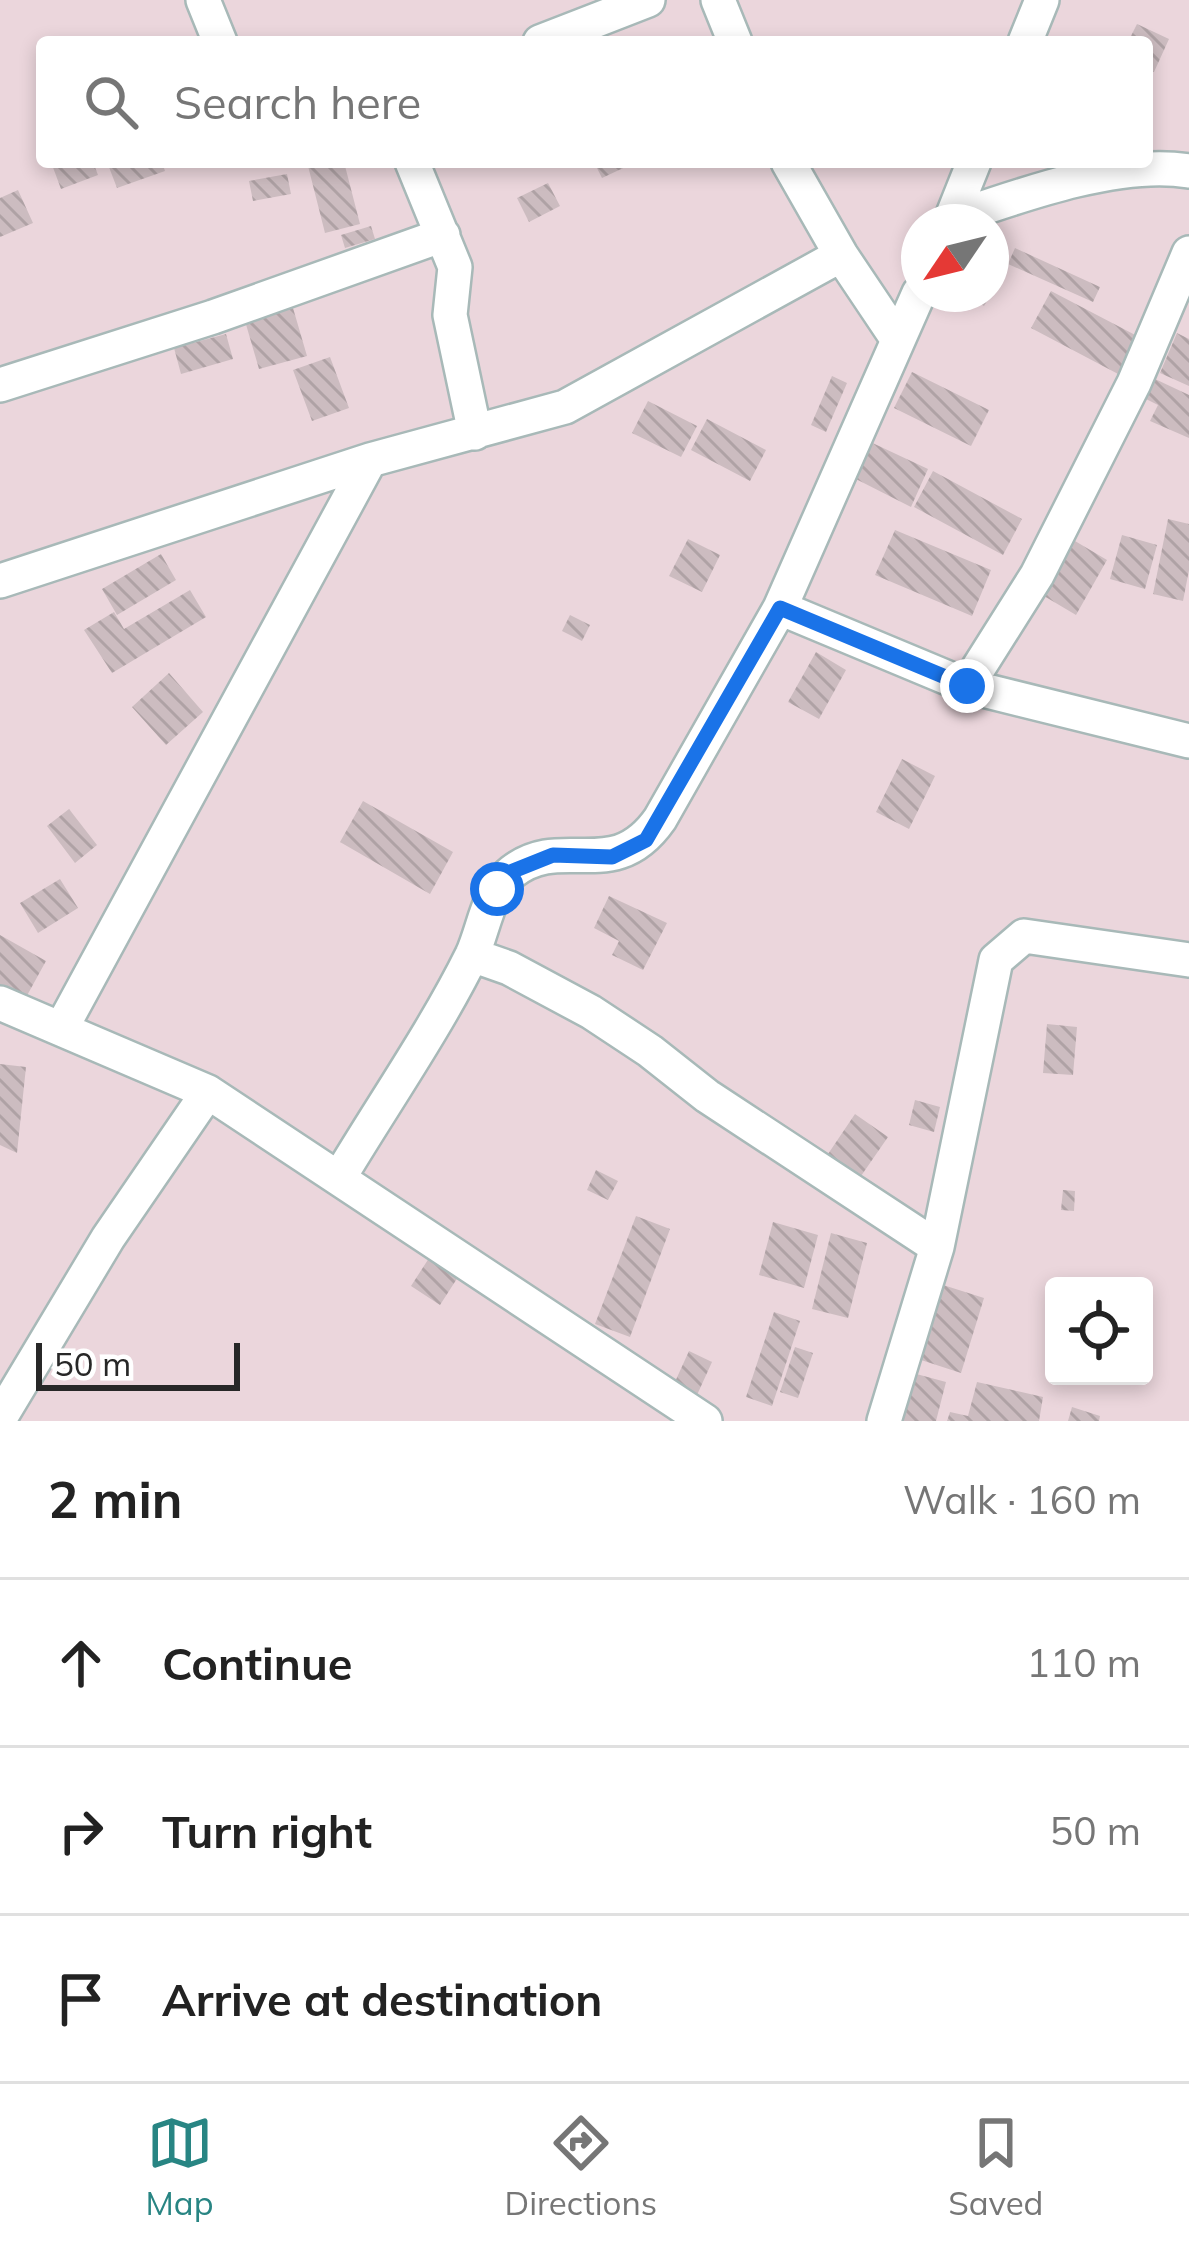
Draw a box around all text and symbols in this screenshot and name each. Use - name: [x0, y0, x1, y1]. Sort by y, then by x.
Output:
- search box: [36, 36, 1153, 168]
- icon: search: [78, 69, 144, 135]
- text: Search here: [174, 74, 421, 130]
- north arrow: [901, 204, 1009, 312]
- route end: [940, 659, 994, 713]
- route start: [470, 862, 524, 916]
- map controls: [1045, 1277, 1153, 1385]
- button: locate: [1045, 1277, 1153, 1385]
- scale bar: [36, 1337, 240, 1390]
- text: 50 m: [54, 1343, 131, 1384]
- text: 2 min: [48, 1467, 183, 1531]
- text: Walk · 160 m: [903, 1475, 1141, 1524]
- icon: ahead: [48, 1630, 114, 1696]
- text: Continue: [162, 1635, 352, 1691]
- text: 110 m: [1026, 1638, 1141, 1687]
- icon: right: [48, 1798, 114, 1864]
- text: Turn right: [162, 1803, 372, 1859]
- text: 50 m: [1050, 1806, 1141, 1855]
- icon: arrive: [48, 1966, 114, 2032]
- text: Arrive at destination: [162, 1971, 602, 2027]
- tab: Map: [146, 2110, 213, 2223]
- tab: Directions: [505, 2110, 657, 2223]
- tab: Saved: [948, 2110, 1043, 2223]

